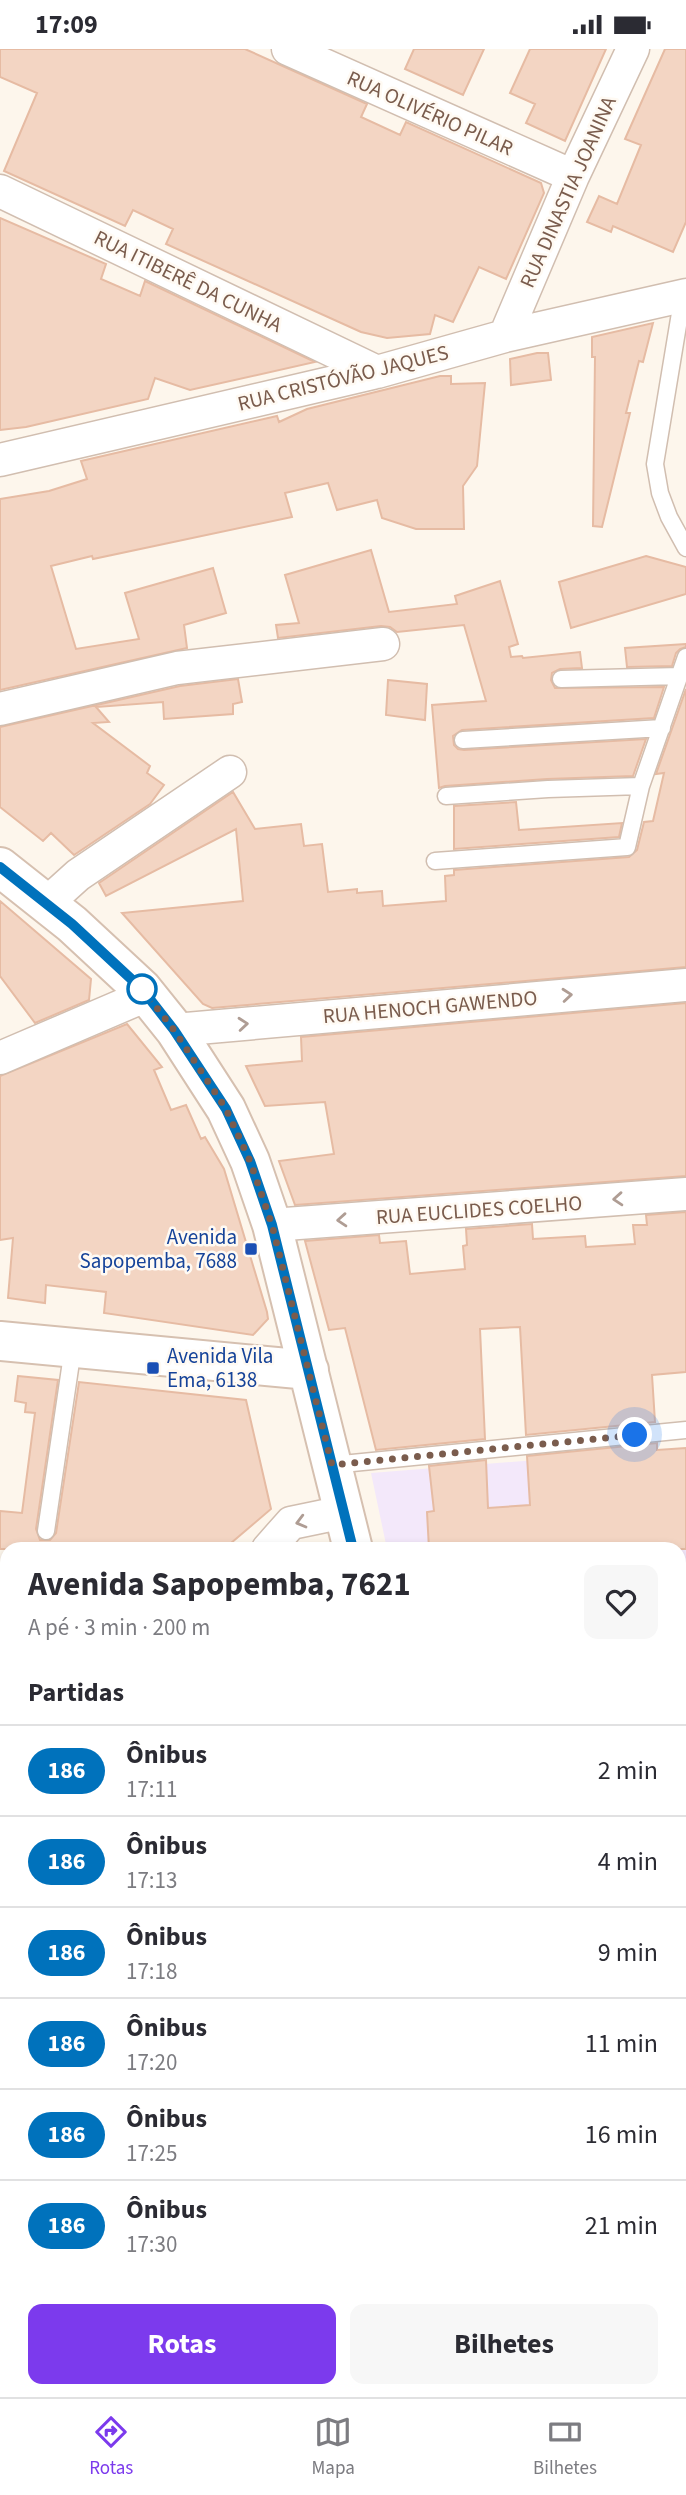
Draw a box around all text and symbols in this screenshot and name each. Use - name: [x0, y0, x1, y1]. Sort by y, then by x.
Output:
- text: 17:09: [35, 6, 98, 43]
- street label: RUA OLIVÉRIO PILAR: [342, 63, 518, 163]
- street label: RUA DINASTIA JOANINA: [512, 91, 624, 292]
- street label: RUA ITIBERÊ DA CUNHA: [89, 222, 288, 340]
- street label: RUA CRISTÓVÃO JAQUES: [234, 337, 452, 419]
- unlabelled marker: [127, 974, 157, 1004]
- street label: RUA HENOCH GAWENDO: [321, 983, 539, 1031]
- one-way arrow: [562, 988, 573, 1003]
- one-way arrow: [237, 1017, 248, 1032]
- street label: RUA EUCLIDES COELHO: [375, 1188, 583, 1232]
- one-way arrow: [612, 1191, 623, 1206]
- one-way arrow: [336, 1212, 347, 1227]
- place label: Avenida Sapopemba, 7688: [80, 1222, 237, 1276]
- marker: Avenida Sapopemba, 7688: [243, 1241, 259, 1257]
- place label: Avenida Vila Ema, 6138: [167, 1341, 273, 1395]
- marker: Avenida Vila Ema, 6138: [145, 1360, 161, 1376]
- your location: [617, 1417, 652, 1452]
- one-way arrow: [295, 1514, 307, 1528]
- text: Avenida Sapopemba, 7621: [28, 1561, 411, 1608]
- button: heart: [584, 1565, 658, 1639]
- text: A pé · 3 min · 200 m: [28, 1611, 210, 1644]
- text: Partidas: [28, 1674, 124, 1711]
- text: Ônibus: [126, 1736, 207, 1773]
- text: 2 min: [598, 1752, 658, 1789]
- text: 186: [47, 1753, 86, 1788]
- text: 17:11: [126, 1773, 177, 1806]
- text: Ônibus: [126, 1827, 207, 1864]
- text: 4 min: [598, 1843, 658, 1880]
- text: 186: [47, 1844, 86, 1879]
- text: 17:13: [126, 1864, 177, 1897]
- text: Ônibus: [126, 1918, 207, 1955]
- text: 9 min: [598, 1934, 658, 1971]
- text: 186: [47, 1935, 86, 1970]
- text: 17:18: [126, 1955, 177, 1988]
- text: Ônibus: [126, 2009, 207, 2046]
- text: 11 min: [585, 2025, 658, 2062]
- text: 186: [47, 2026, 86, 2061]
- text: 17:20: [126, 2046, 177, 2079]
- text: Ônibus: [126, 2100, 207, 2137]
- text: 16 min: [585, 2116, 658, 2153]
- text: 186: [47, 2117, 86, 2152]
- text: 17:25: [126, 2137, 177, 2170]
- text: Ônibus: [126, 2191, 207, 2228]
- text: 21 min: [585, 2207, 658, 2244]
- text: 186: [47, 2208, 86, 2243]
- text: 17:30: [126, 2228, 177, 2261]
- button: Rotas: [28, 2304, 336, 2384]
- button: Bilhetes: [350, 2304, 658, 2384]
- tab: Rotas: [89, 2413, 133, 2482]
- tab: Mapa: [312, 2413, 355, 2482]
- tab: Bilhetes: [533, 2413, 597, 2482]

